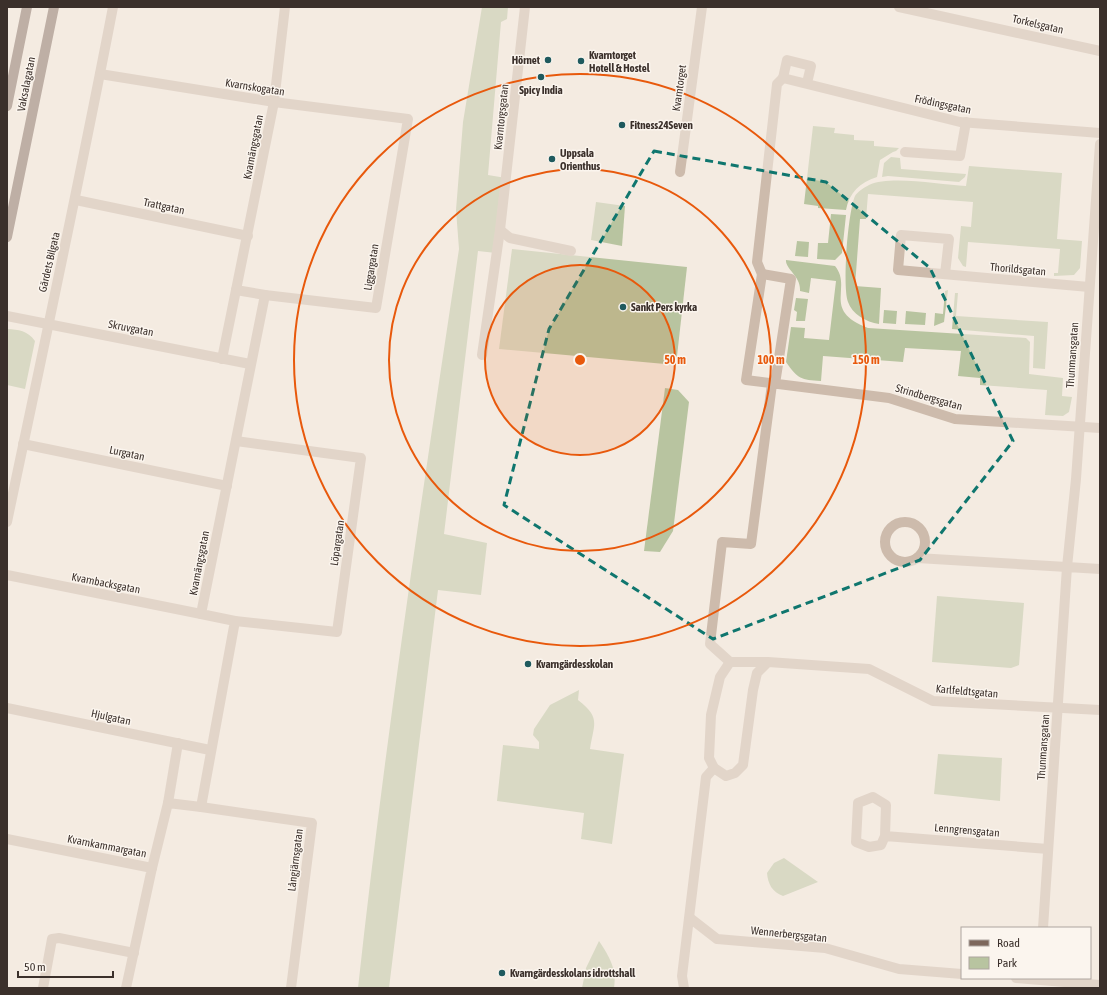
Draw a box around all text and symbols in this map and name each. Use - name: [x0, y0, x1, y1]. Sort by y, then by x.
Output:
- street label: Torkelsgatan: [1011, 12, 1065, 36]
- place label: Kvarntorget Hotell & Hostel: [589, 49, 651, 74]
- place label: Hörnet: [512, 54, 541, 66]
- marker: Hörnet: [543, 55, 553, 65]
- street label: Vaksalagatan: [15, 56, 37, 112]
- marker: Kvarntorget Hotell & Hostel: [576, 56, 586, 66]
- street label: Kvarntorget: [670, 64, 688, 112]
- marker: Spicy India: [536, 72, 546, 82]
- street label: Kvarnskogatan: [224, 76, 286, 98]
- street label: Kvarntorgsgatan: [492, 83, 510, 151]
- place label: Spicy India: [519, 84, 563, 96]
- street label: Frödingsgatan: [914, 92, 972, 116]
- street label: Kvarnängsgatan: [241, 114, 265, 180]
- place label: Fitness24Seven: [630, 119, 693, 131]
- marker: Fitness24Seven: [617, 120, 627, 130]
- place label: Uppsala Orienthus: [560, 147, 600, 172]
- marker: Uppsala Orienthus: [547, 154, 557, 164]
- street label: Trattgatan: [142, 196, 186, 216]
- street label: Gärdets Bilgata: [36, 231, 62, 293]
- street label: Liggargatan: [361, 243, 381, 291]
- street label: Thorildsgatan: [990, 261, 1046, 277]
- place label: Sankt Pers kyrka: [631, 301, 697, 313]
- marker: Sankt Pers kyrka: [618, 302, 628, 312]
- street label: Skruvgatan: [107, 318, 155, 338]
- street label: Thunmansgatan: [1064, 322, 1080, 388]
- centre of rings: [573, 353, 587, 367]
- text: 50 m: [664, 353, 686, 367]
- text: 100 m: [757, 353, 785, 367]
- text: 150 m: [852, 353, 880, 367]
- street label: Strindbergsgatan: [894, 382, 964, 412]
- street label: Lurgatan: [108, 443, 146, 463]
- street label: Löpargatan: [328, 519, 346, 567]
- street label: Kvarnängsgatan: [187, 530, 211, 596]
- street label: Kvarnbacksgatan: [71, 570, 141, 596]
- place label: Kvarngärdesskolan: [536, 658, 613, 670]
- marker: Kvarngärdesskolan: [523, 659, 533, 669]
- street label: Karlfeldtsgatan: [935, 682, 999, 700]
- street label: Hjulgatan: [90, 707, 132, 727]
- street label: Thunmansgatan: [1035, 714, 1051, 780]
- street label: Lenngrensgatan: [934, 821, 1000, 839]
- street label: Långjärnsgatan: [285, 828, 305, 892]
- street label: Kvarnkammargatan: [66, 832, 148, 860]
- street label: Wennerbergsgatan: [750, 924, 828, 944]
- legend: [961, 927, 1091, 979]
- text: Road: [997, 936, 1020, 950]
- scale bar: [18, 953, 113, 979]
- text: Park: [997, 956, 1018, 970]
- text: 50 m: [24, 960, 46, 974]
- place label: Kvarngärdesskolans idrottshall: [510, 967, 636, 979]
- marker: Kvarngärdesskolans idrottshall: [497, 968, 507, 978]

